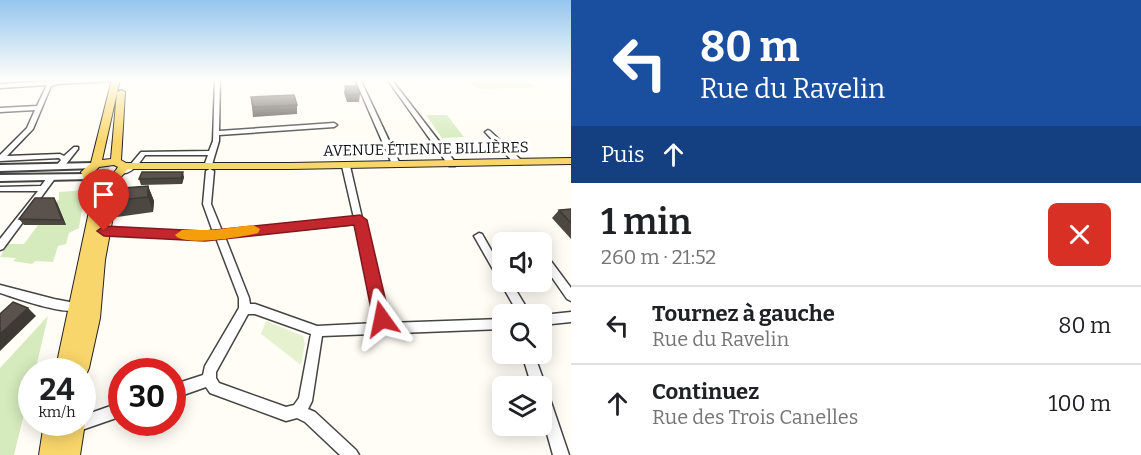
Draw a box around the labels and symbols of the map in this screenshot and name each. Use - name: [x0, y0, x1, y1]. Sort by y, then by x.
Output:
- street label: AVENUE ÉTIENNE BILLIÈRES: [323, 138, 529, 160]
- pin: [78, 169, 129, 231]
- position arrow: [350, 287, 414, 351]
- speed limit sign: 30: [108, 358, 186, 436]

